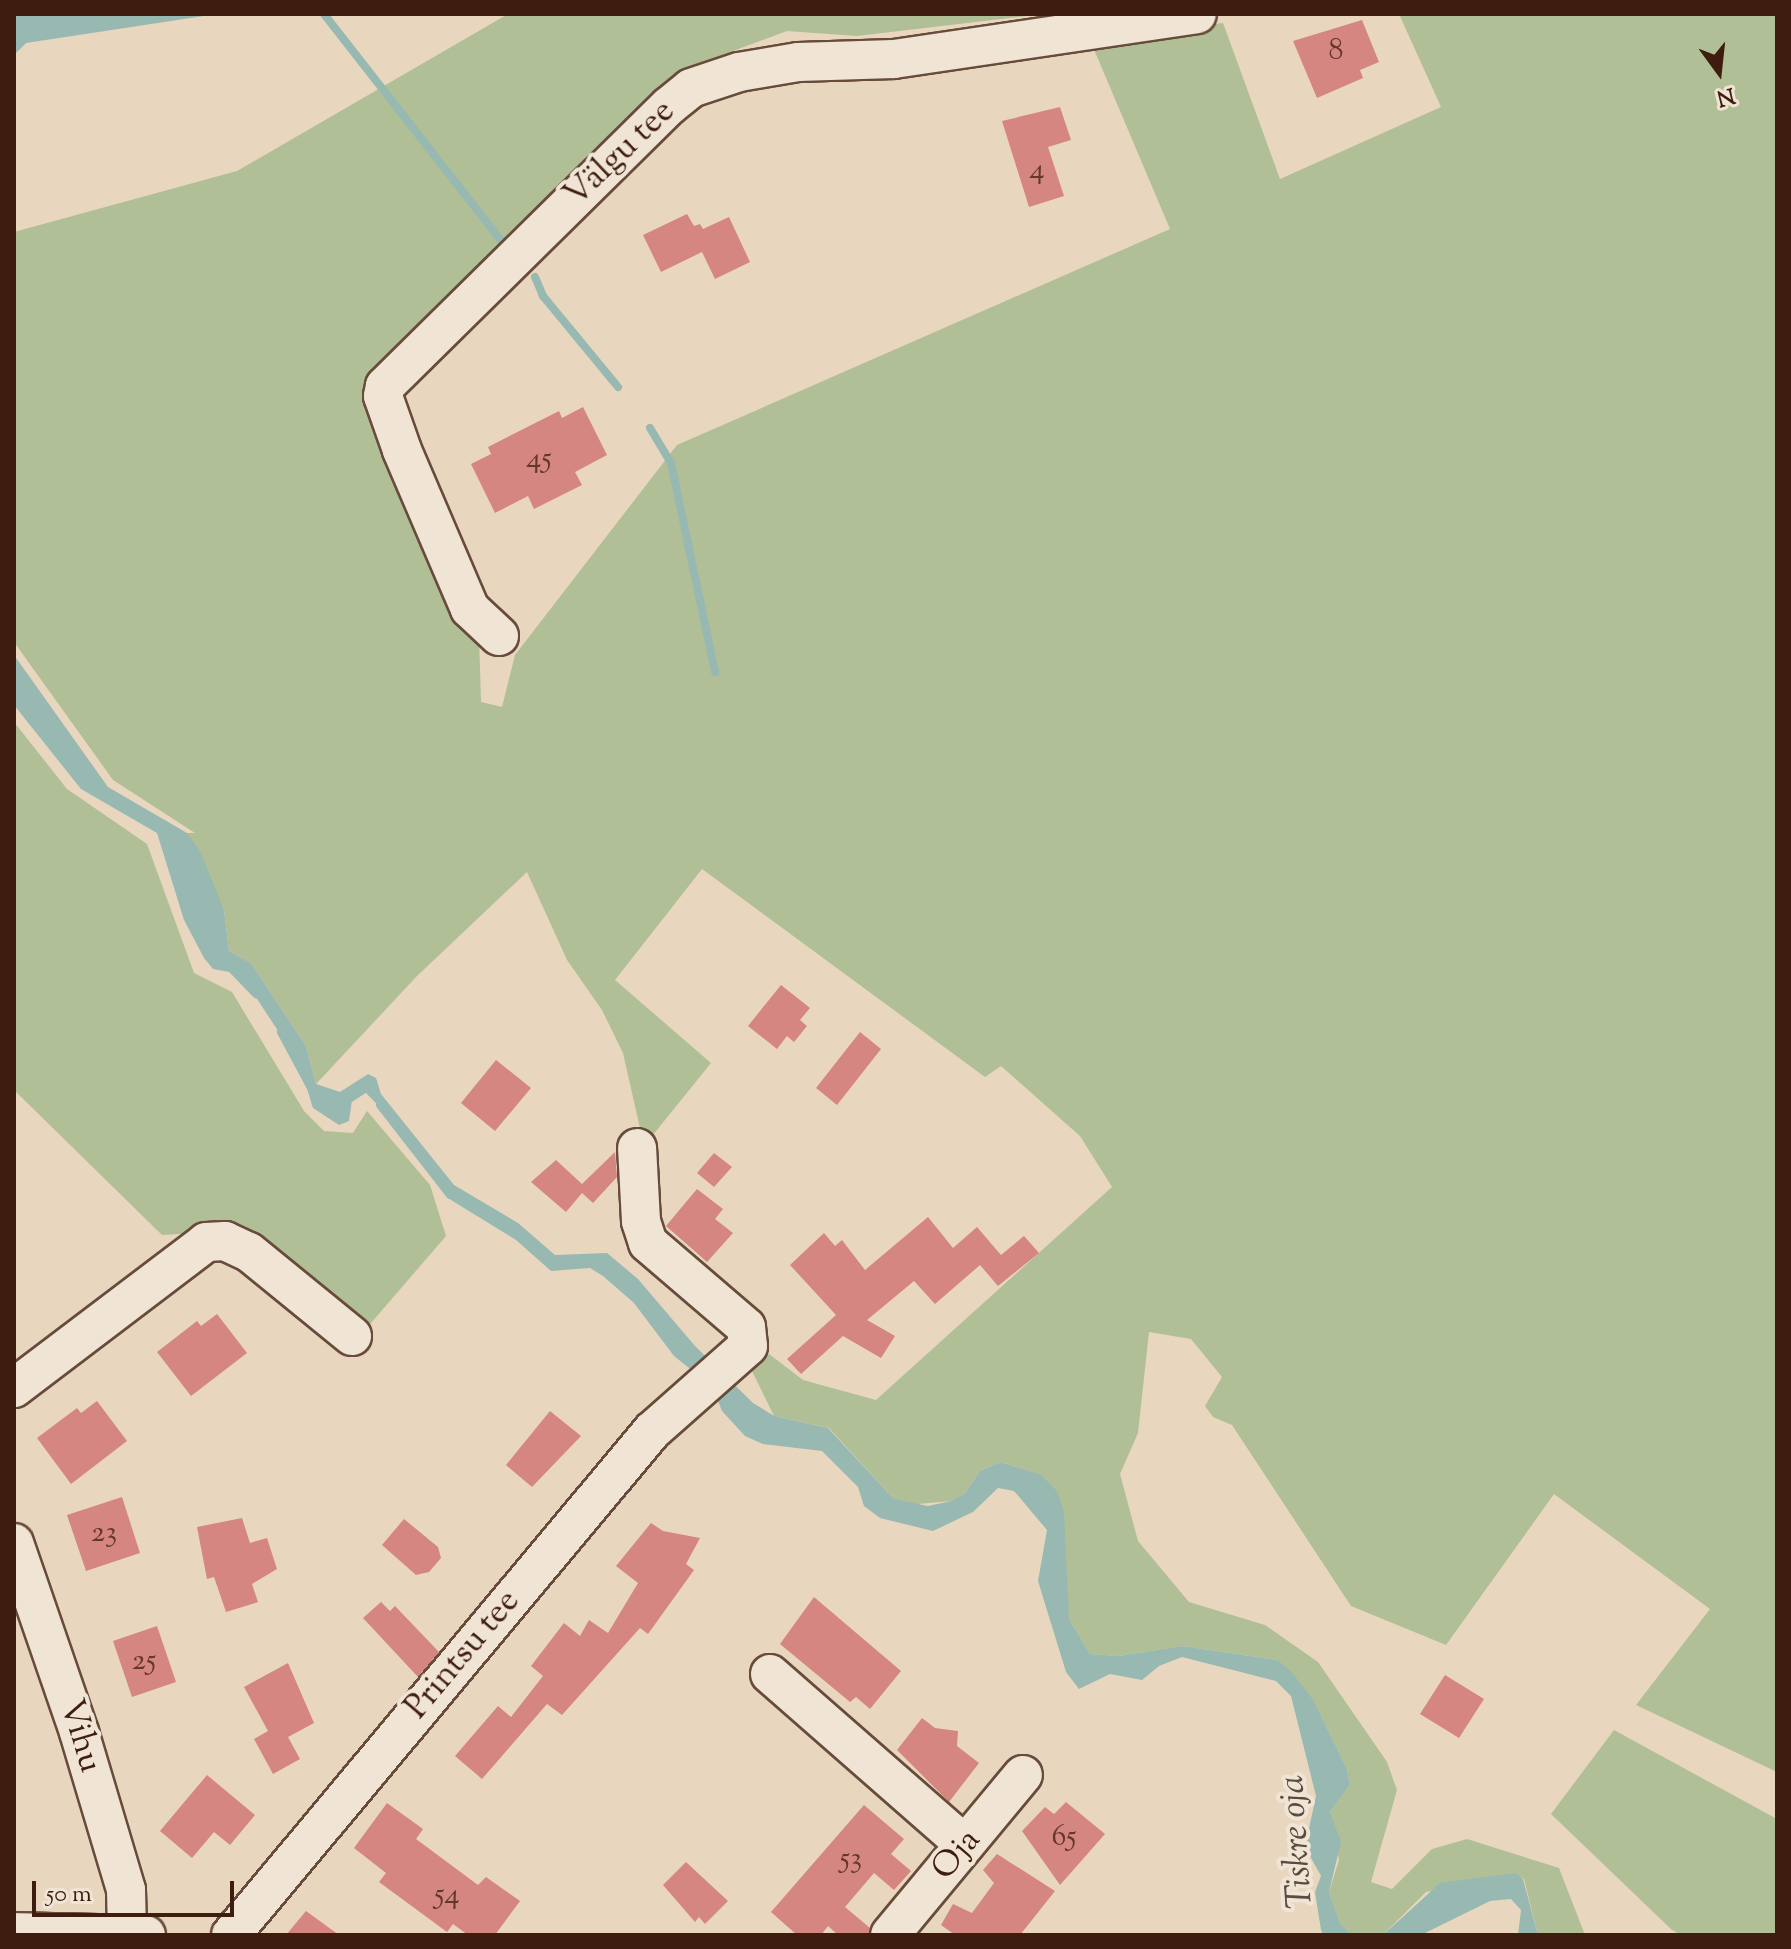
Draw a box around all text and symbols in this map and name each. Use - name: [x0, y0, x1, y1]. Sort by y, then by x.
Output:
- north arrow: [1679, 32, 1759, 112]
- house number: 8: [1329, 34, 1343, 70]
- text: N: [1713, 77, 1738, 113]
- street label: Välgu tee: [557, 92, 683, 216]
- house number: 4: [1029, 153, 1045, 189]
- house number: 45: [526, 442, 552, 478]
- house number: 23: [91, 1516, 117, 1552]
- street label: Printsu tee: [397, 1582, 529, 1728]
- house number: 25: [132, 1644, 156, 1680]
- street label: Vihu: [50, 1695, 110, 1777]
- water label: Tiskre oja: [1272, 1774, 1324, 1910]
- house number: 65: [1051, 1820, 1077, 1856]
- street label: Oja: [924, 1821, 990, 1889]
- house number: 53: [840, 1842, 862, 1878]
- scale bar: [36, 1865, 238, 1915]
- text: 50 m: [46, 1878, 92, 1912]
- house number: 54: [434, 1878, 460, 1914]

